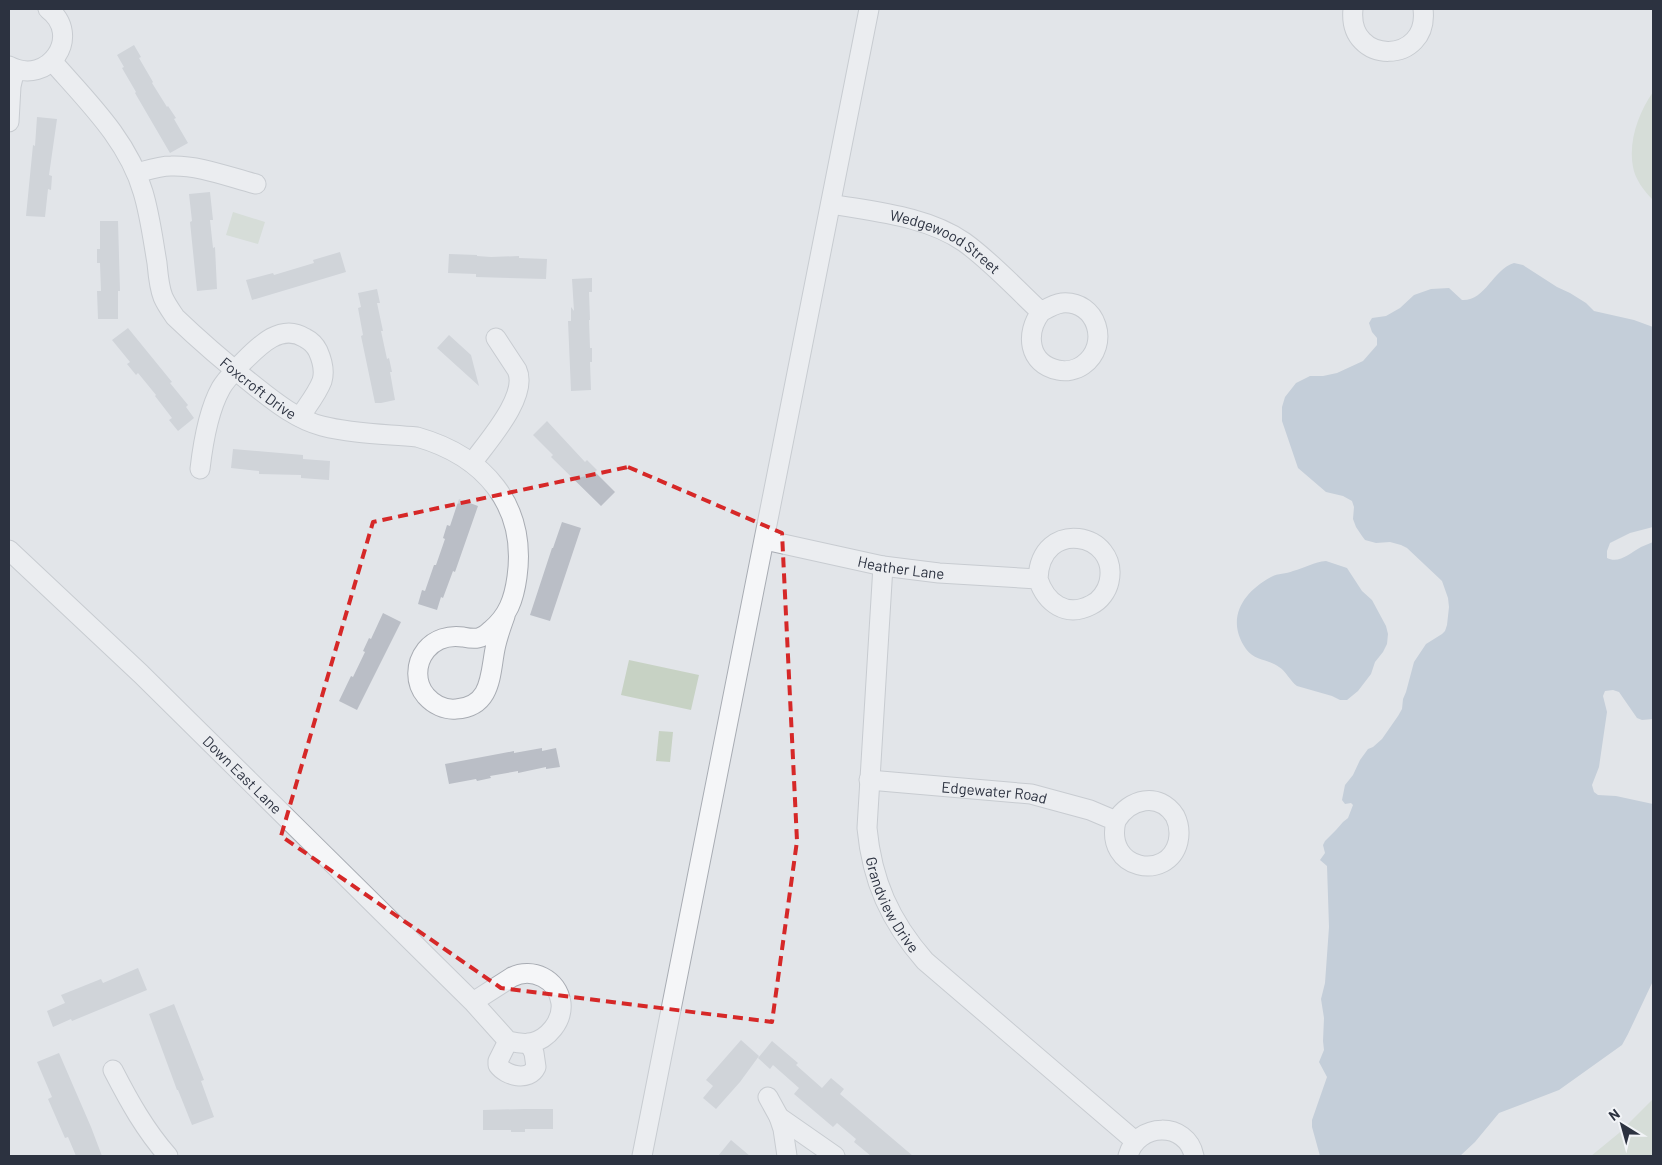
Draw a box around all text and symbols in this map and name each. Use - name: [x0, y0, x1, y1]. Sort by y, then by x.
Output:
- street label: Wedgewood Street: [888, 205, 1004, 277]
- street label: Foxcroft Drive: [217, 353, 300, 423]
- street label: Heather Lane: [856, 552, 945, 582]
- street label: Down East Lane: [199, 732, 286, 817]
- street label: Edgewater Road: [941, 777, 1049, 807]
- street label: Grandview Drive: [862, 855, 923, 956]
- north arrow: [1597, 1100, 1647, 1150]
- text: N: [1605, 1105, 1623, 1124]

